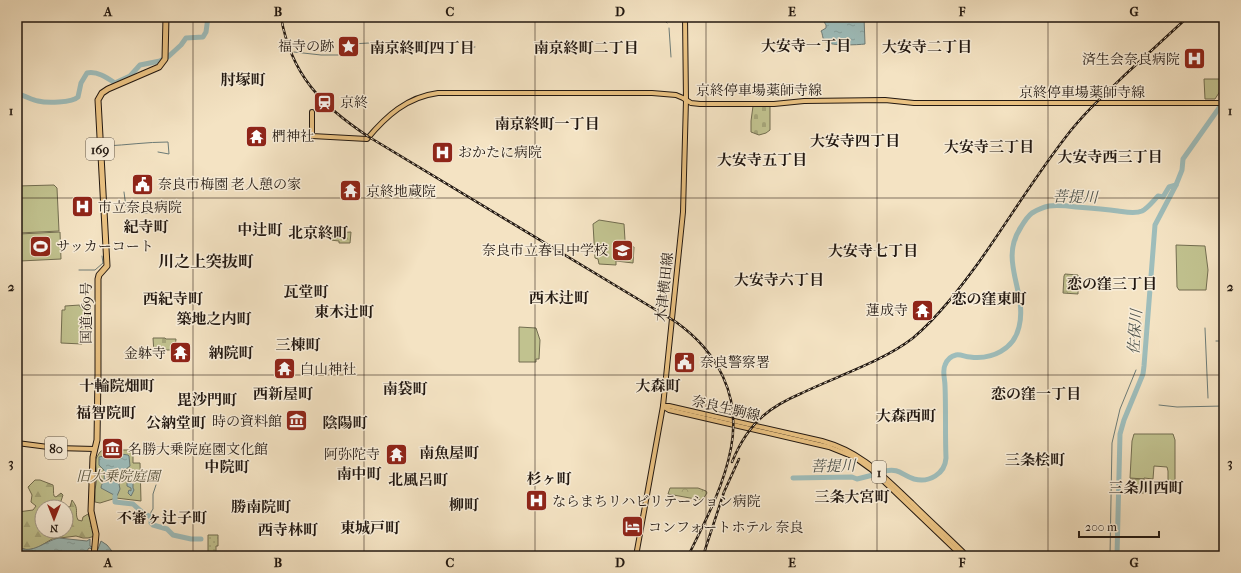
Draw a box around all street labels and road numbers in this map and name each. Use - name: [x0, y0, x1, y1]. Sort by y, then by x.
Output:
- street label: 京終停車場薬師寺線: [696, 82, 822, 99]
- street label: 京終停車場薬師寺線: [1019, 84, 1145, 101]
- road number: 169: [86, 138, 114, 160]
- street label: 木津横田線: [652, 251, 677, 323]
- street label: 国道169号: [78, 282, 95, 344]
- street label: 奈良生駒線: [690, 392, 762, 425]
- road number: 80: [45, 437, 67, 459]
- road number: 1: [872, 461, 886, 483]

